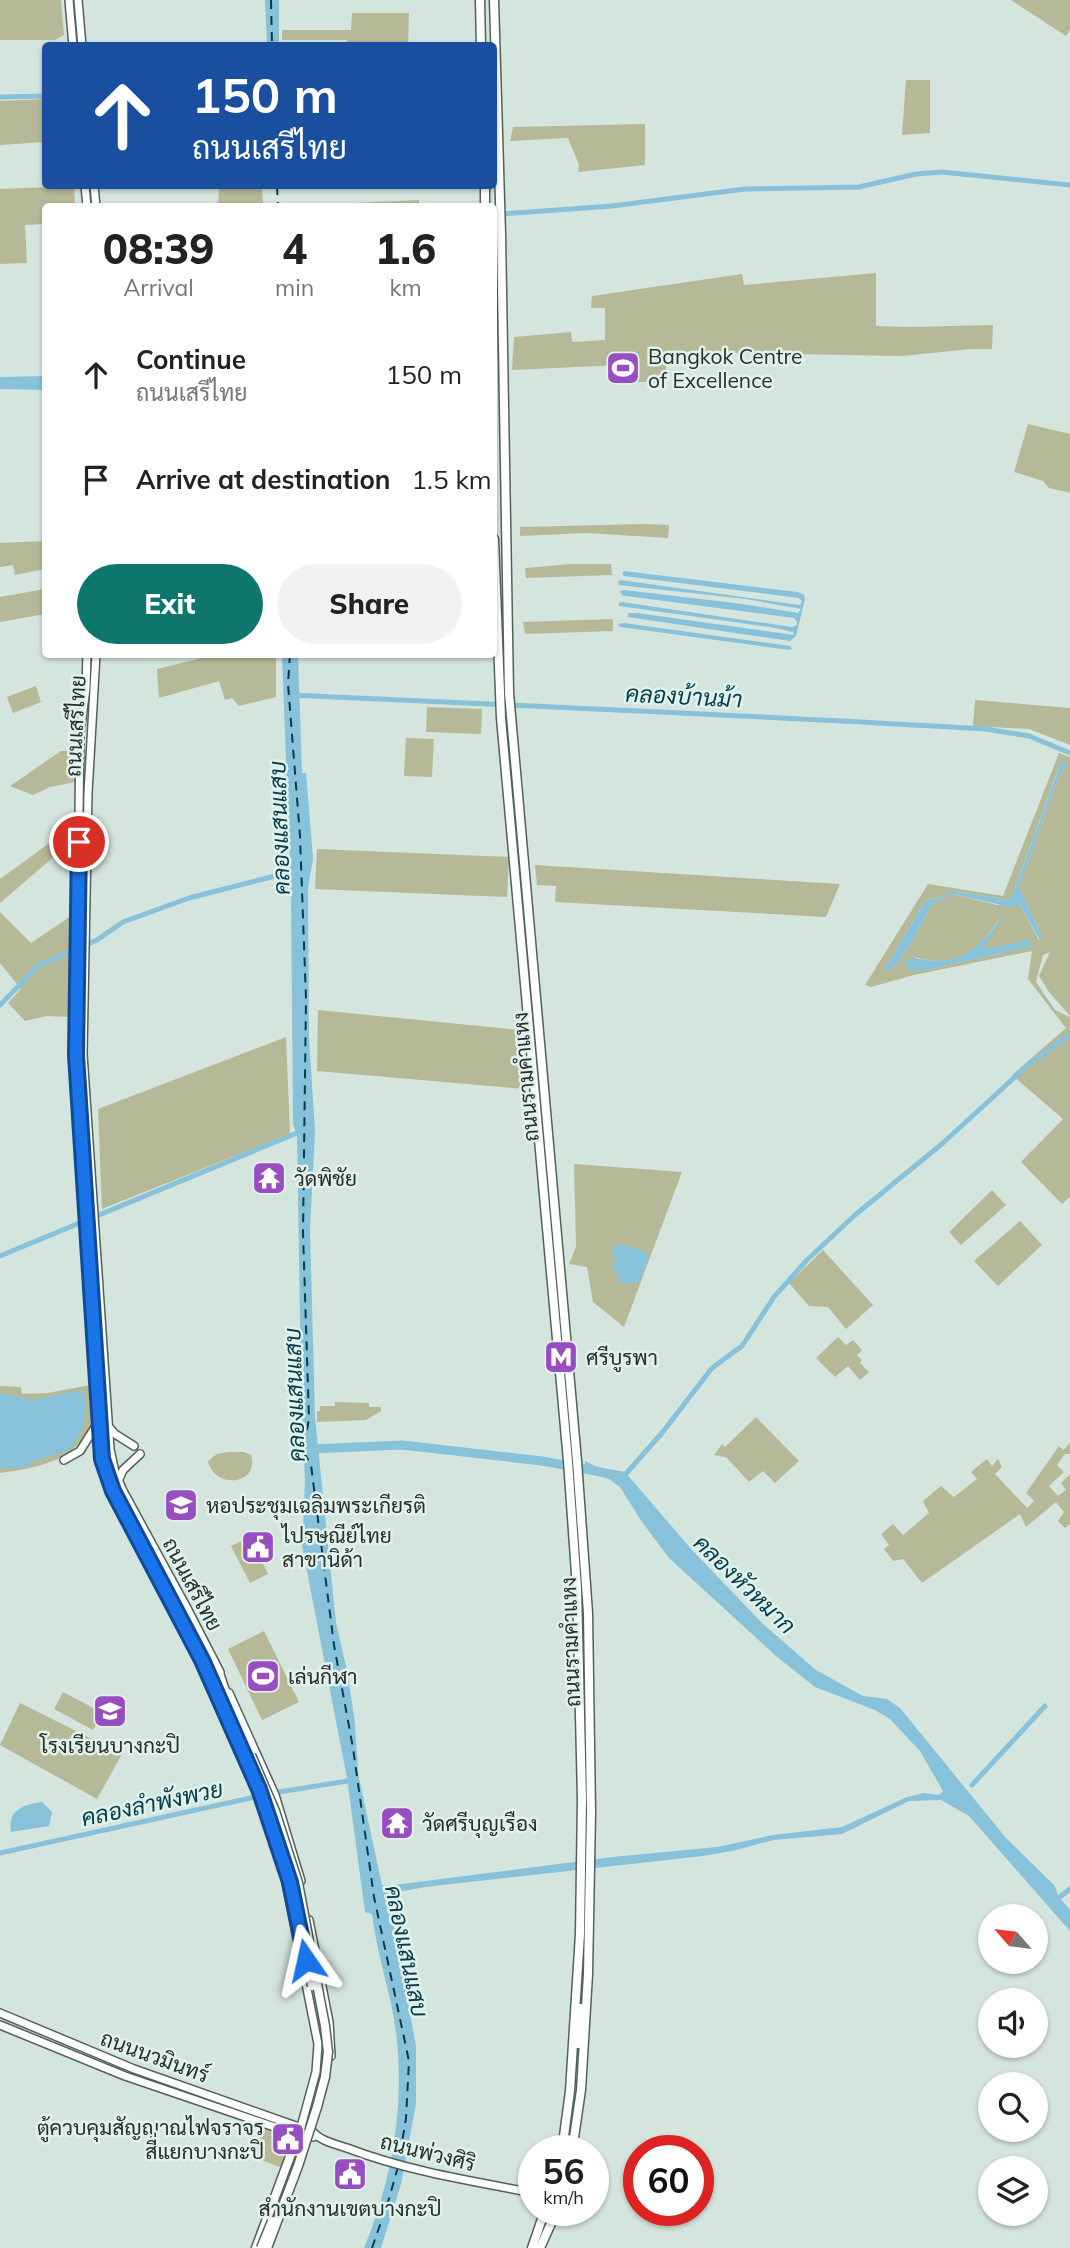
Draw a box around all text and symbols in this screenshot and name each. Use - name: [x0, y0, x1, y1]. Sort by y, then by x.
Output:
- text: 150 m: [192, 64, 338, 125]
- icon: ahead: [77, 70, 168, 161]
- text: ถนนเสรีไทย: [192, 127, 347, 167]
- text: 08:39: [103, 222, 214, 275]
- text: 4: [282, 222, 307, 275]
- text: 1.6: [375, 222, 436, 275]
- text: Arrival: [123, 273, 194, 302]
- text: min: [275, 273, 314, 302]
- text: km: [390, 273, 422, 302]
- text: Continue: [136, 343, 246, 376]
- place label: Bangkok Centre of Excellence: [648, 343, 802, 393]
- sports icon: Bangkok Centre of Excellence: [604, 349, 642, 387]
- icon: ahead: [77, 356, 115, 394]
- text: 150 m: [386, 358, 462, 391]
- text: ถนนเสรีไทย: [136, 378, 248, 407]
- icon: arrive: [77, 461, 115, 499]
- text: Arrive at destination: [136, 463, 391, 496]
- text: 1.5 km: [412, 463, 492, 496]
- button: Exit: [77, 564, 263, 644]
- button: Share: [277, 564, 462, 644]
- street label: ถนนเสรีไทย: [59, 674, 91, 778]
- water label: คลองบ้านม้า: [625, 678, 743, 714]
- water label: คลองแสนแสบ: [262, 760, 296, 895]
- pin: [49, 812, 109, 872]
- icon: arrive: [60, 823, 98, 861]
- street label: ถนนรามคำแหง: [506, 1011, 544, 1143]
- temple icon: วัดพิชัย: [250, 1159, 288, 1197]
- place label: วัดพิชัย: [294, 1165, 357, 1191]
- water label: คลองแสนแสบ: [277, 1327, 311, 1462]
- metro station icon: ศรีบูรพา: [542, 1338, 580, 1376]
- place label: ศรีบูรพา: [586, 1344, 658, 1373]
- school or university icon: หอประชุมเฉลิมพระเกียรติ: [162, 1486, 200, 1524]
- place label: หอประชุมเฉลิมพระเกียรติ: [206, 1492, 426, 1520]
- place label: ไปรษณีย์ไทย สาขานิด้า: [280, 1522, 392, 1572]
- public building icon: ไปรษณีย์ไทย สาขานิด้า: [239, 1528, 277, 1566]
- water label: คลองหัวหมาก: [688, 1528, 802, 1640]
- street label: ถนนเสรีไทย: [158, 1533, 228, 1635]
- street label: ถนนรามคำแหง: [555, 1577, 585, 1707]
- sports icon: เล่นกีฬา: [244, 1657, 282, 1695]
- place label: เล่นกีฬา: [288, 1663, 357, 1689]
- school or university icon: โรงเรียนบางกะปิ: [91, 1692, 129, 1730]
- place label: โรงเรียนบางกะปิ: [39, 1732, 180, 1758]
- water label: คลองลำพังพวย: [78, 1774, 226, 1832]
- temple icon: วัดศรีบุญเรือง: [378, 1804, 416, 1842]
- place label: วัดศรีบุญเรือง: [422, 1810, 538, 1838]
- water label: คลองแสนแสบ: [379, 1882, 435, 2020]
- north arrow: [978, 1904, 1048, 1974]
- map controls: [978, 1904, 1048, 2226]
- position arrow: [269, 1923, 343, 1997]
- button: sound: [978, 1988, 1048, 2058]
- street label: ถนนนวมินทร์: [97, 2024, 213, 2088]
- button: search: [978, 2072, 1048, 2142]
- place label: ตู้ควบคุมสัญญาณไฟจราจร สี่แยกบางกะปิ: [37, 2114, 264, 2164]
- public building icon: ตู้ควบคุมสัญญาณไฟจราจร สี่แยกบางกะปิ: [269, 2120, 307, 2158]
- street label: ถนนพ่วงศิริ: [378, 2128, 478, 2176]
- speed limit sign: 60: [623, 2135, 714, 2226]
- text: 56: [542, 2149, 585, 2193]
- public building icon: สำนักงานเขตบางกะปิ: [331, 2155, 369, 2193]
- button: layers: [978, 2156, 1048, 2226]
- text: km/h: [543, 2186, 584, 2209]
- place label: สำนักงานเขตบางกะปิ: [259, 2195, 442, 2221]

